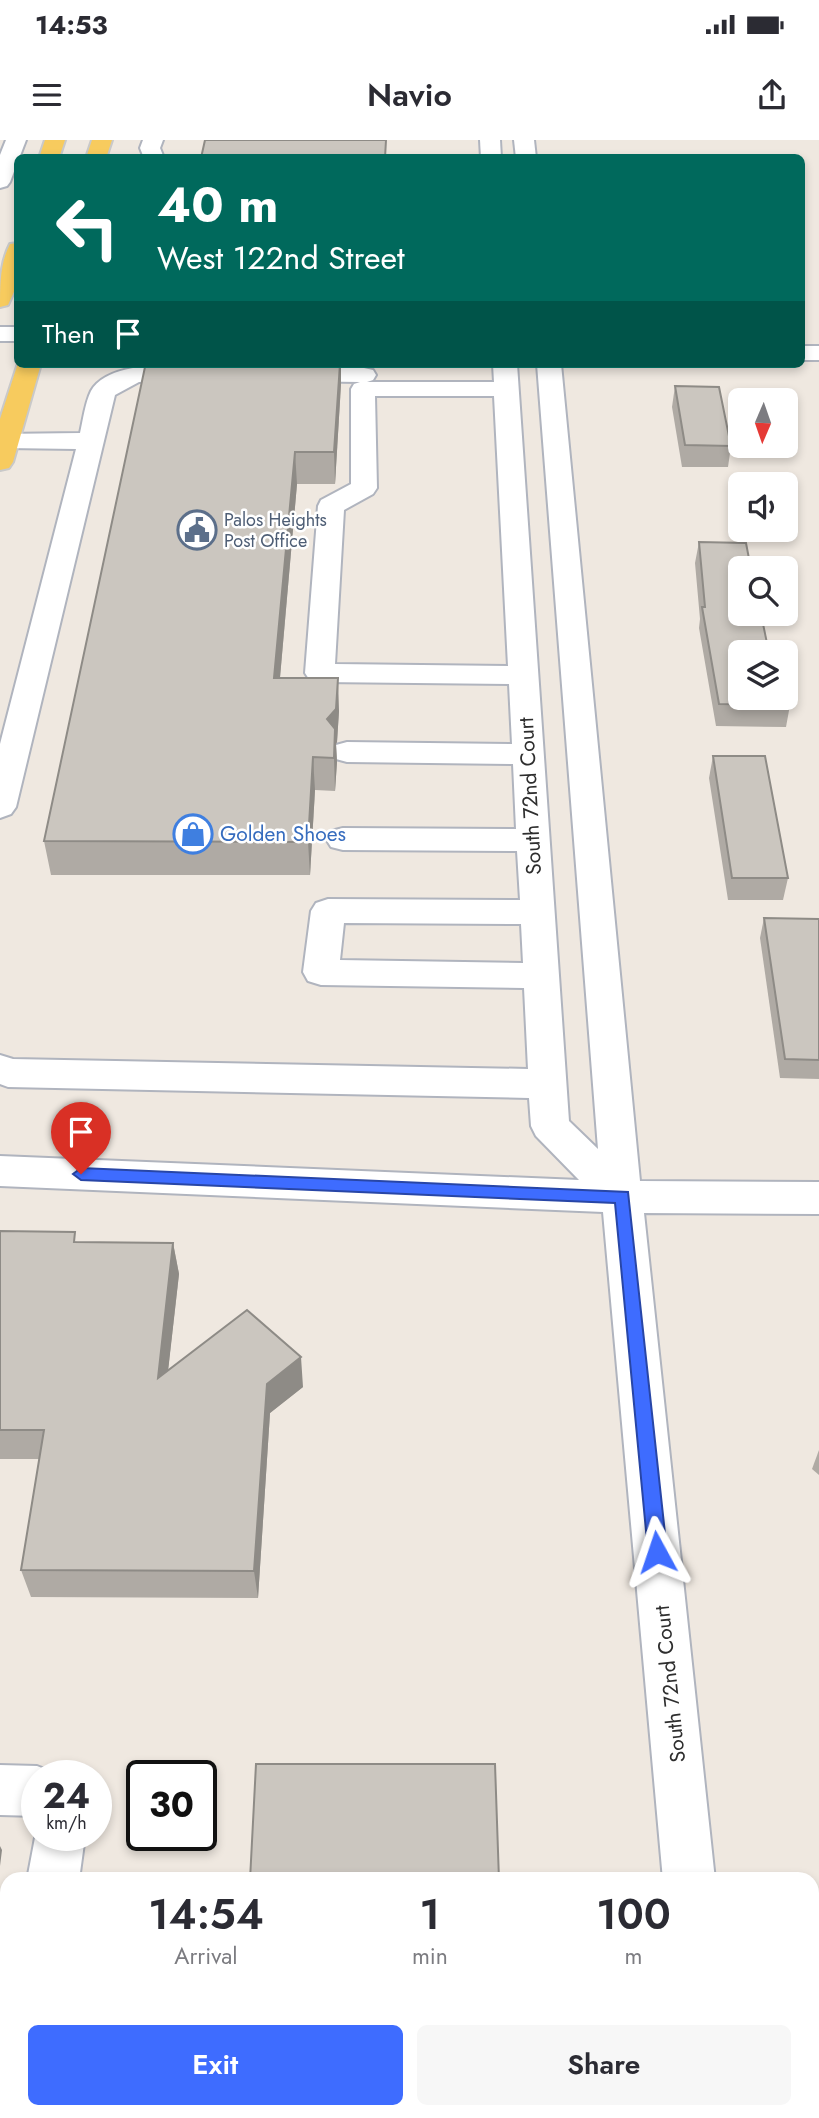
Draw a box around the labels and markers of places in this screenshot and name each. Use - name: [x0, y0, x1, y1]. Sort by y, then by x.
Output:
- place label: Palos Heights Post Office: [224, 507, 327, 554]
- public building icon: Palos Heights Post Office: [176, 509, 218, 551]
- shop icon: Golden Shoes: [172, 813, 214, 855]
- place label: Golden Shoes: [220, 819, 346, 849]
- pin: [51, 1102, 111, 1174]

